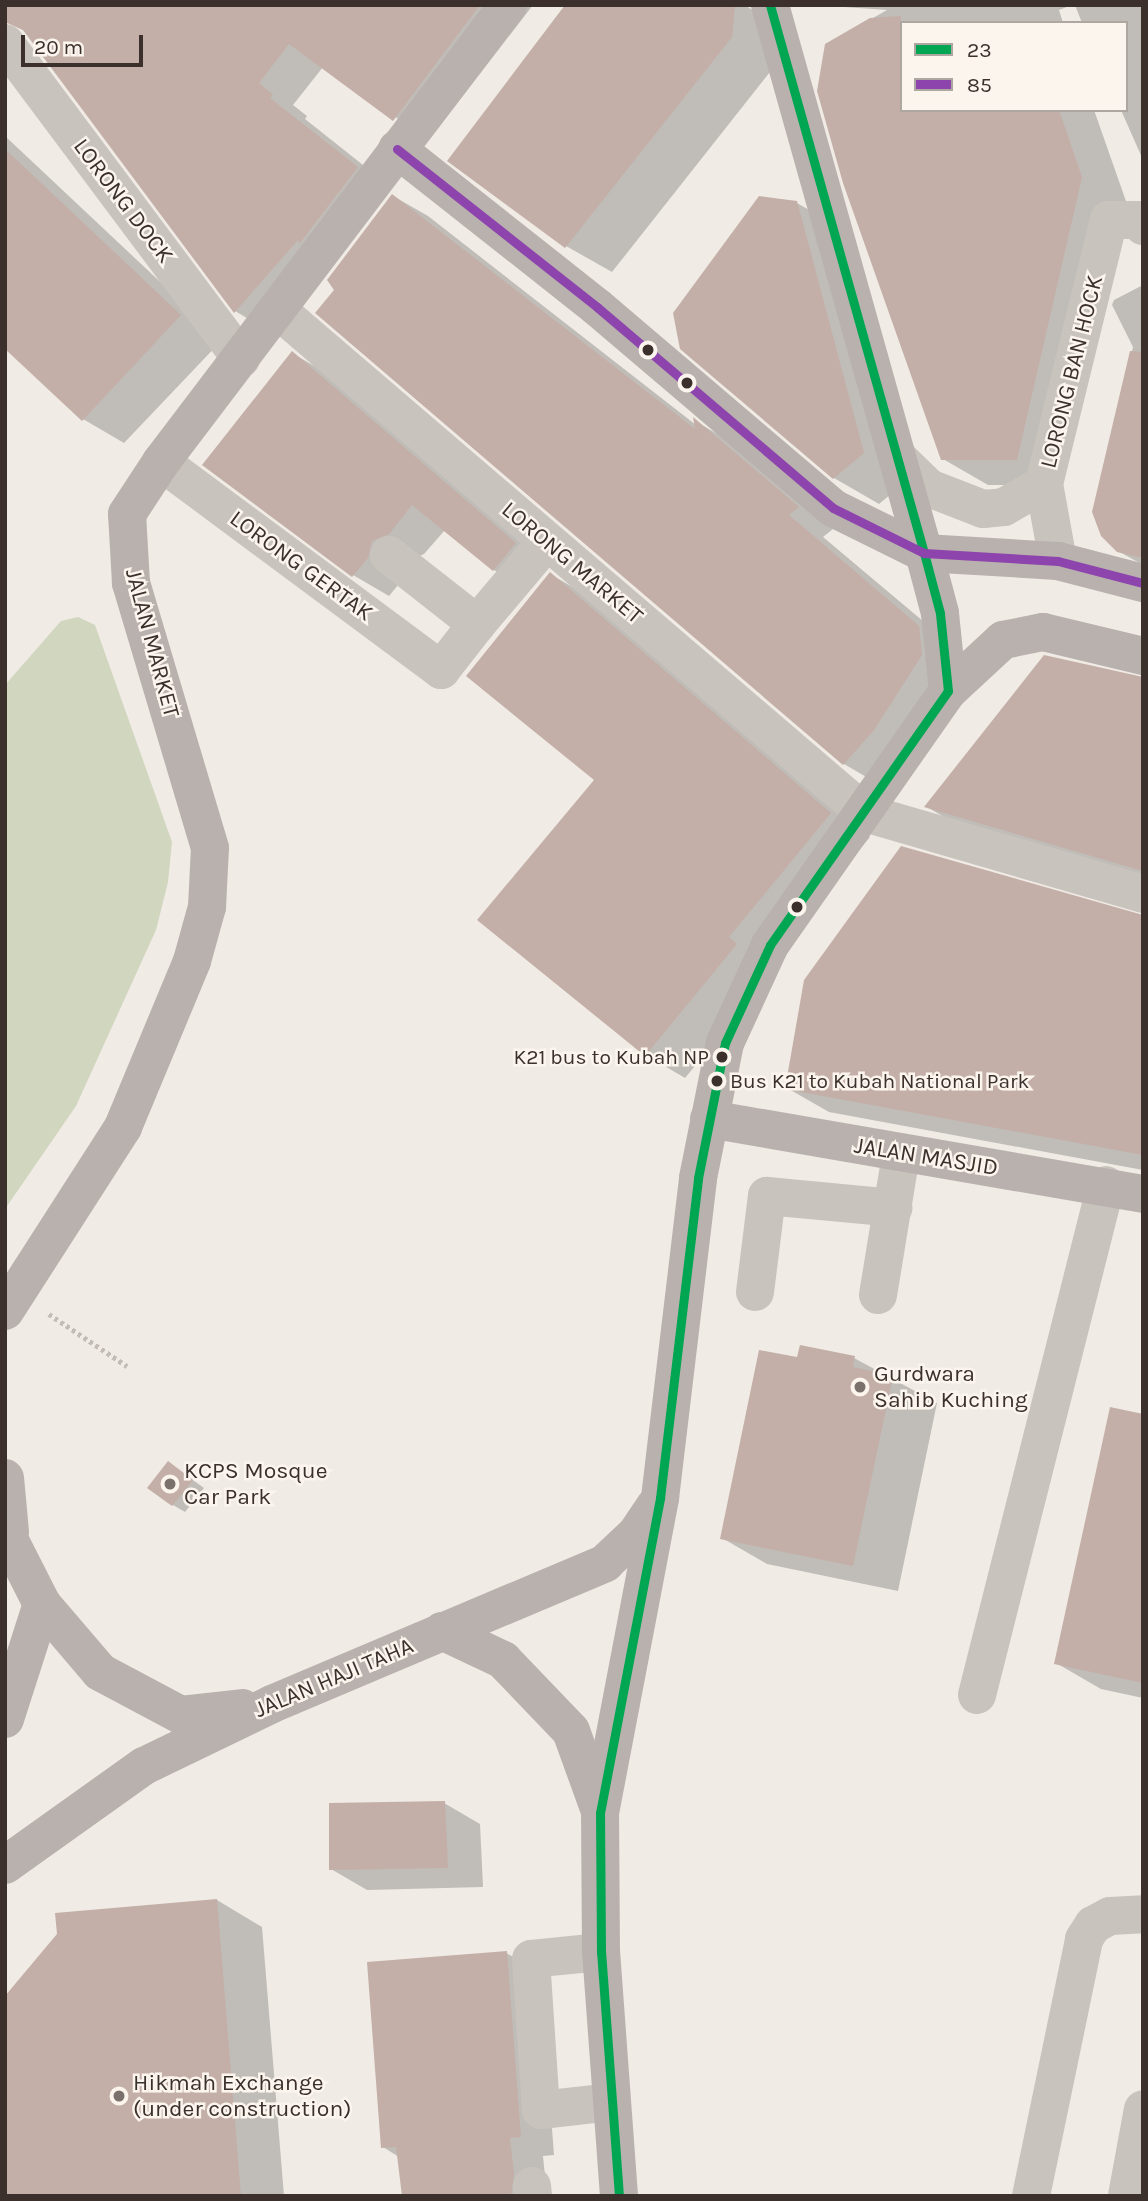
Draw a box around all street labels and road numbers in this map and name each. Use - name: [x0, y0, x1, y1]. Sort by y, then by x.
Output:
- street label: LORONG DOCK: [67, 133, 179, 269]
- street label: LORONG BAN HOCK: [1035, 273, 1109, 471]
- street label: LORONG MARKET: [496, 496, 648, 630]
- street label: LORONG GERTAK: [224, 505, 378, 627]
- street label: JALAN MARKET: [119, 566, 185, 720]
- street label: JALAN MASJID: [852, 1132, 1000, 1182]
- street label: JALAN HAJI TAHA: [250, 1632, 418, 1724]

